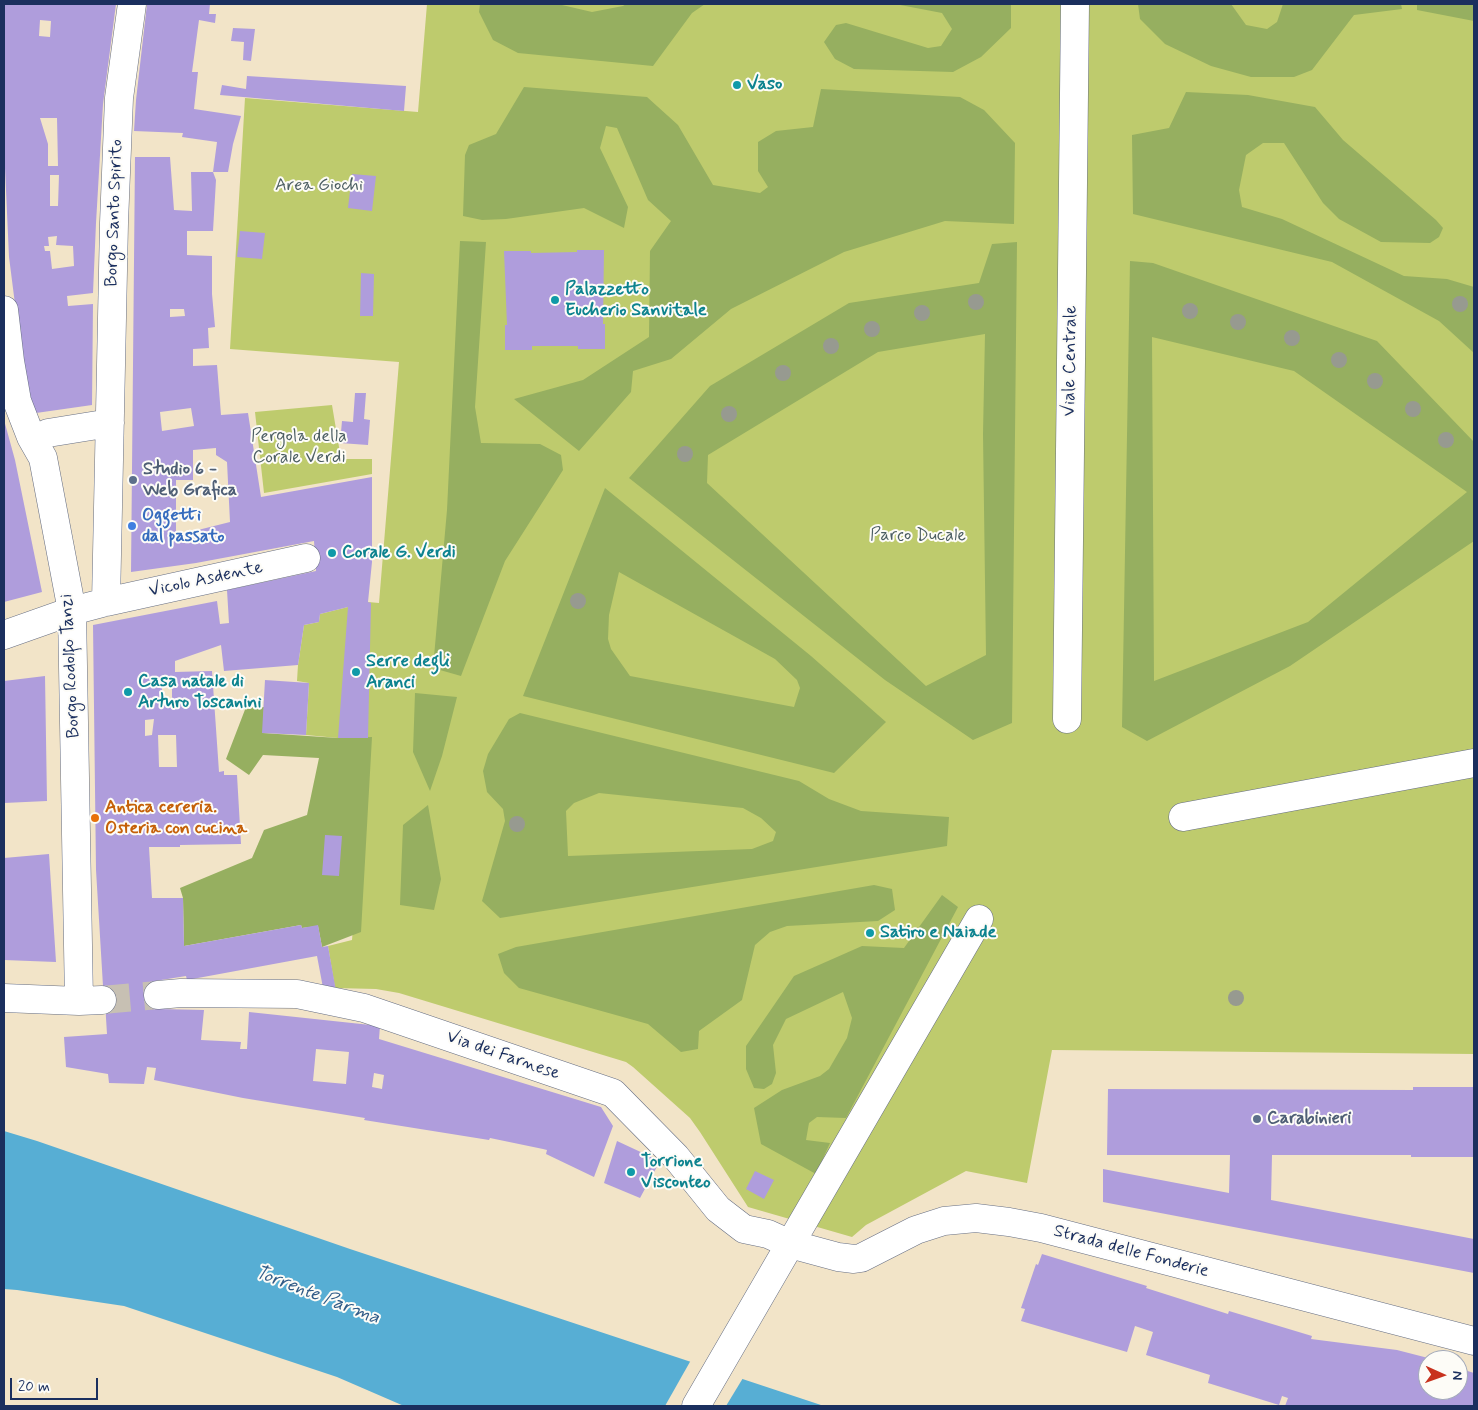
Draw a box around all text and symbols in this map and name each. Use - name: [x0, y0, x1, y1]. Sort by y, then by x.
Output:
- place label: Vaso: [747, 74, 782, 96]
- marker: Vaso: [731, 79, 743, 91]
- street label: Borgo Santo Spirito: [102, 139, 128, 287]
- park label: Area Giochi: [275, 175, 363, 197]
- place label: Palazzetto Eucherio Sanvitale: [565, 279, 707, 322]
- marker: Palazzetto Eucherio Sanvitale: [549, 294, 561, 306]
- street label: Viale Centrale: [1059, 305, 1083, 417]
- park label: Pergola della Corale Verdi: [251, 426, 347, 468]
- place label: Studio 6 - Web Grafica: [143, 459, 237, 502]
- marker: Studio 6 - Web Grafica: [127, 474, 139, 486]
- place label: Oggetti dal passato: [142, 505, 225, 548]
- marker: Oggetti dal passato: [126, 520, 138, 532]
- park label: Parco Ducale: [870, 525, 966, 547]
- place label: Corale G. Verdi: [342, 542, 456, 564]
- marker: Corale G. Verdi: [326, 547, 338, 559]
- street label: Vicolo Asdente: [147, 557, 265, 603]
- street label: Borgo Rodolfo Tanzi: [56, 593, 86, 739]
- place label: Serre degli Aranci: [366, 651, 450, 694]
- marker: Serre degli Aranci: [350, 666, 362, 678]
- place label: Casa natale di Arturo Toscanini: [138, 671, 262, 714]
- marker: Casa natale di Arturo Toscanini: [122, 686, 134, 698]
- place label: Antica cereria. Osteria con cucina: [105, 797, 247, 840]
- marker: Antica cereria. Osteria con cucina: [89, 812, 101, 824]
- place label: Satiro e Naiade: [880, 922, 996, 944]
- marker: Satiro e Naiade: [864, 927, 876, 939]
- street label: Via dei Farnese: [443, 1026, 563, 1086]
- place label: Carabinieri: [1267, 1108, 1351, 1130]
- marker: Carabinieri: [1251, 1113, 1263, 1125]
- place label: Torrione Visconteo: [641, 1151, 711, 1194]
- marker: Torrione Visconteo: [625, 1166, 637, 1178]
- street label: Strada delle Fonderie: [1051, 1221, 1211, 1283]
- water label: Torrente Parma: [252, 1262, 382, 1330]
- north arrow: [1418, 1350, 1468, 1400]
- scale bar: [12, 1368, 100, 1400]
- text: N: [1448, 1371, 1466, 1380]
- text: 20 m: [18, 1377, 50, 1397]

